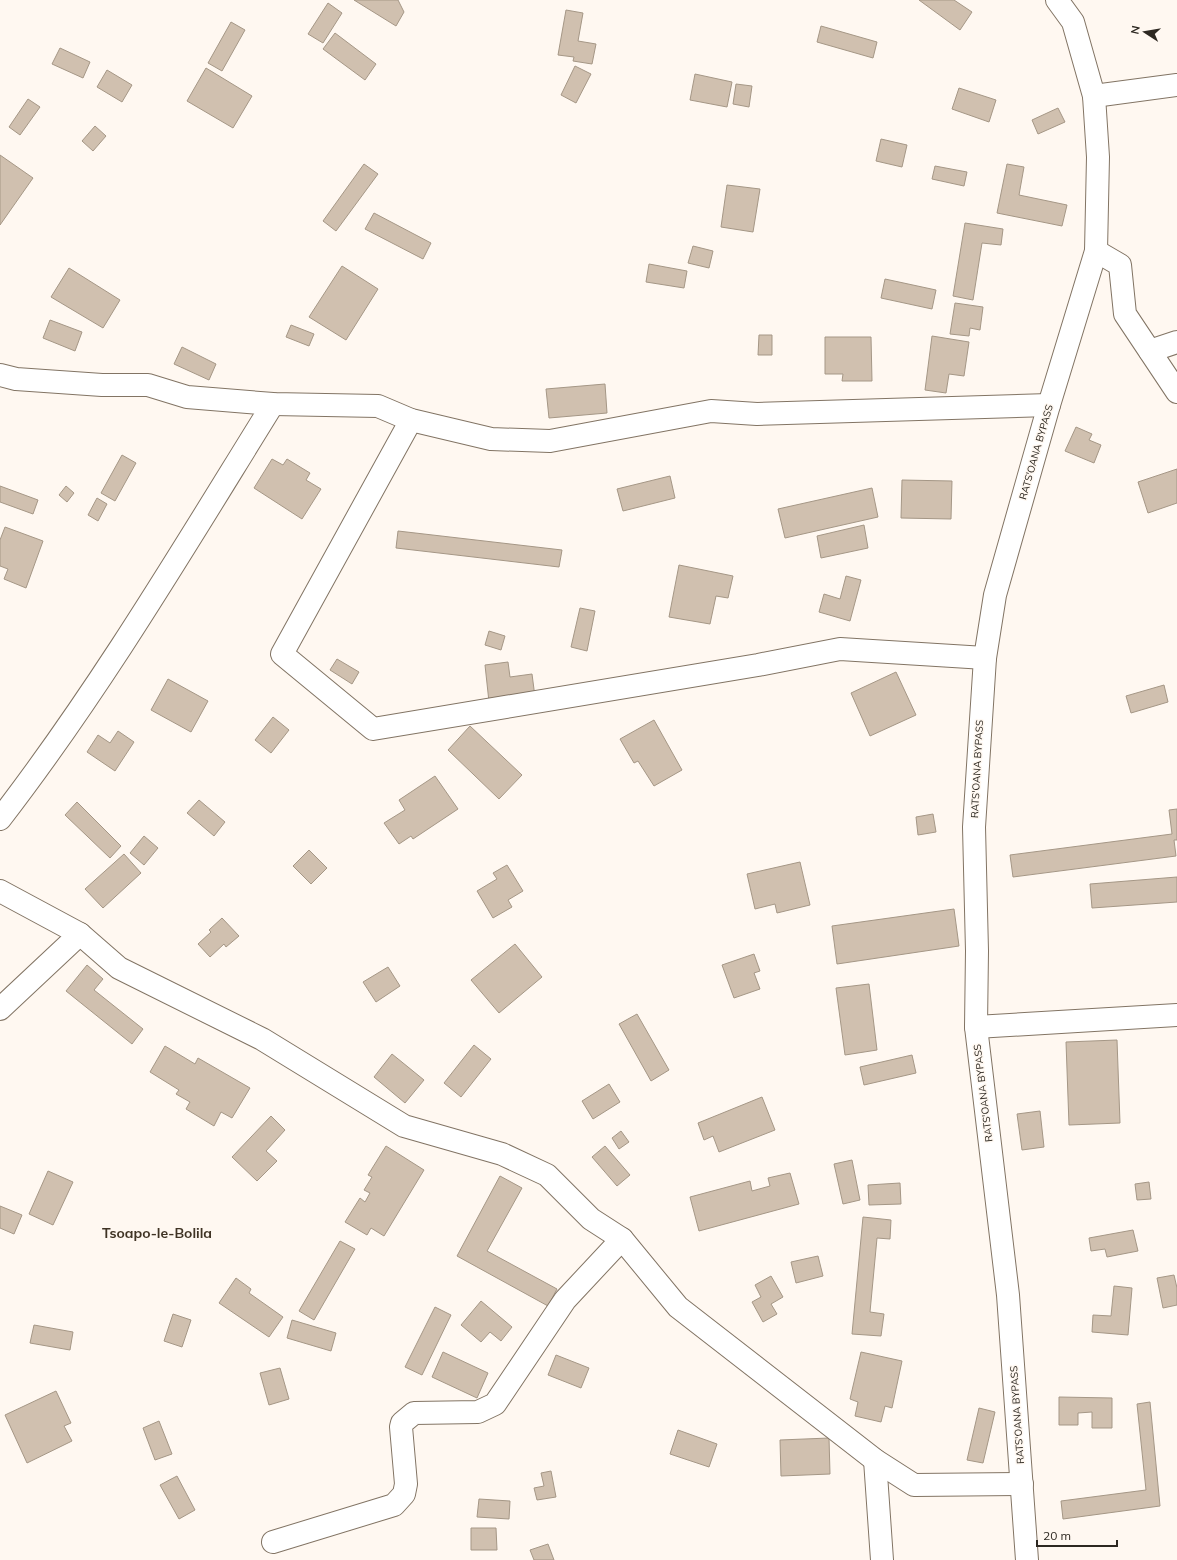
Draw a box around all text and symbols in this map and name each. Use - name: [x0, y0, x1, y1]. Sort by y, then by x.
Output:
- north arrow: [1125, 12, 1165, 52]
- text: N: [1128, 24, 1143, 35]
- street label: RATS'OANA BYPASS: [1016, 403, 1056, 501]
- street label: RATS'OANA BYPASS: [968, 720, 986, 818]
- street label: RATS'OANA BYPASS: [971, 1043, 995, 1143]
- district label: Tsoapo-le-Bolila: [102, 1224, 212, 1242]
- street label: RATS'OANA BYPASS: [1007, 1365, 1027, 1465]
- scale bar: [1037, 1522, 1117, 1548]
- text: 20 m: [1043, 1528, 1071, 1543]

